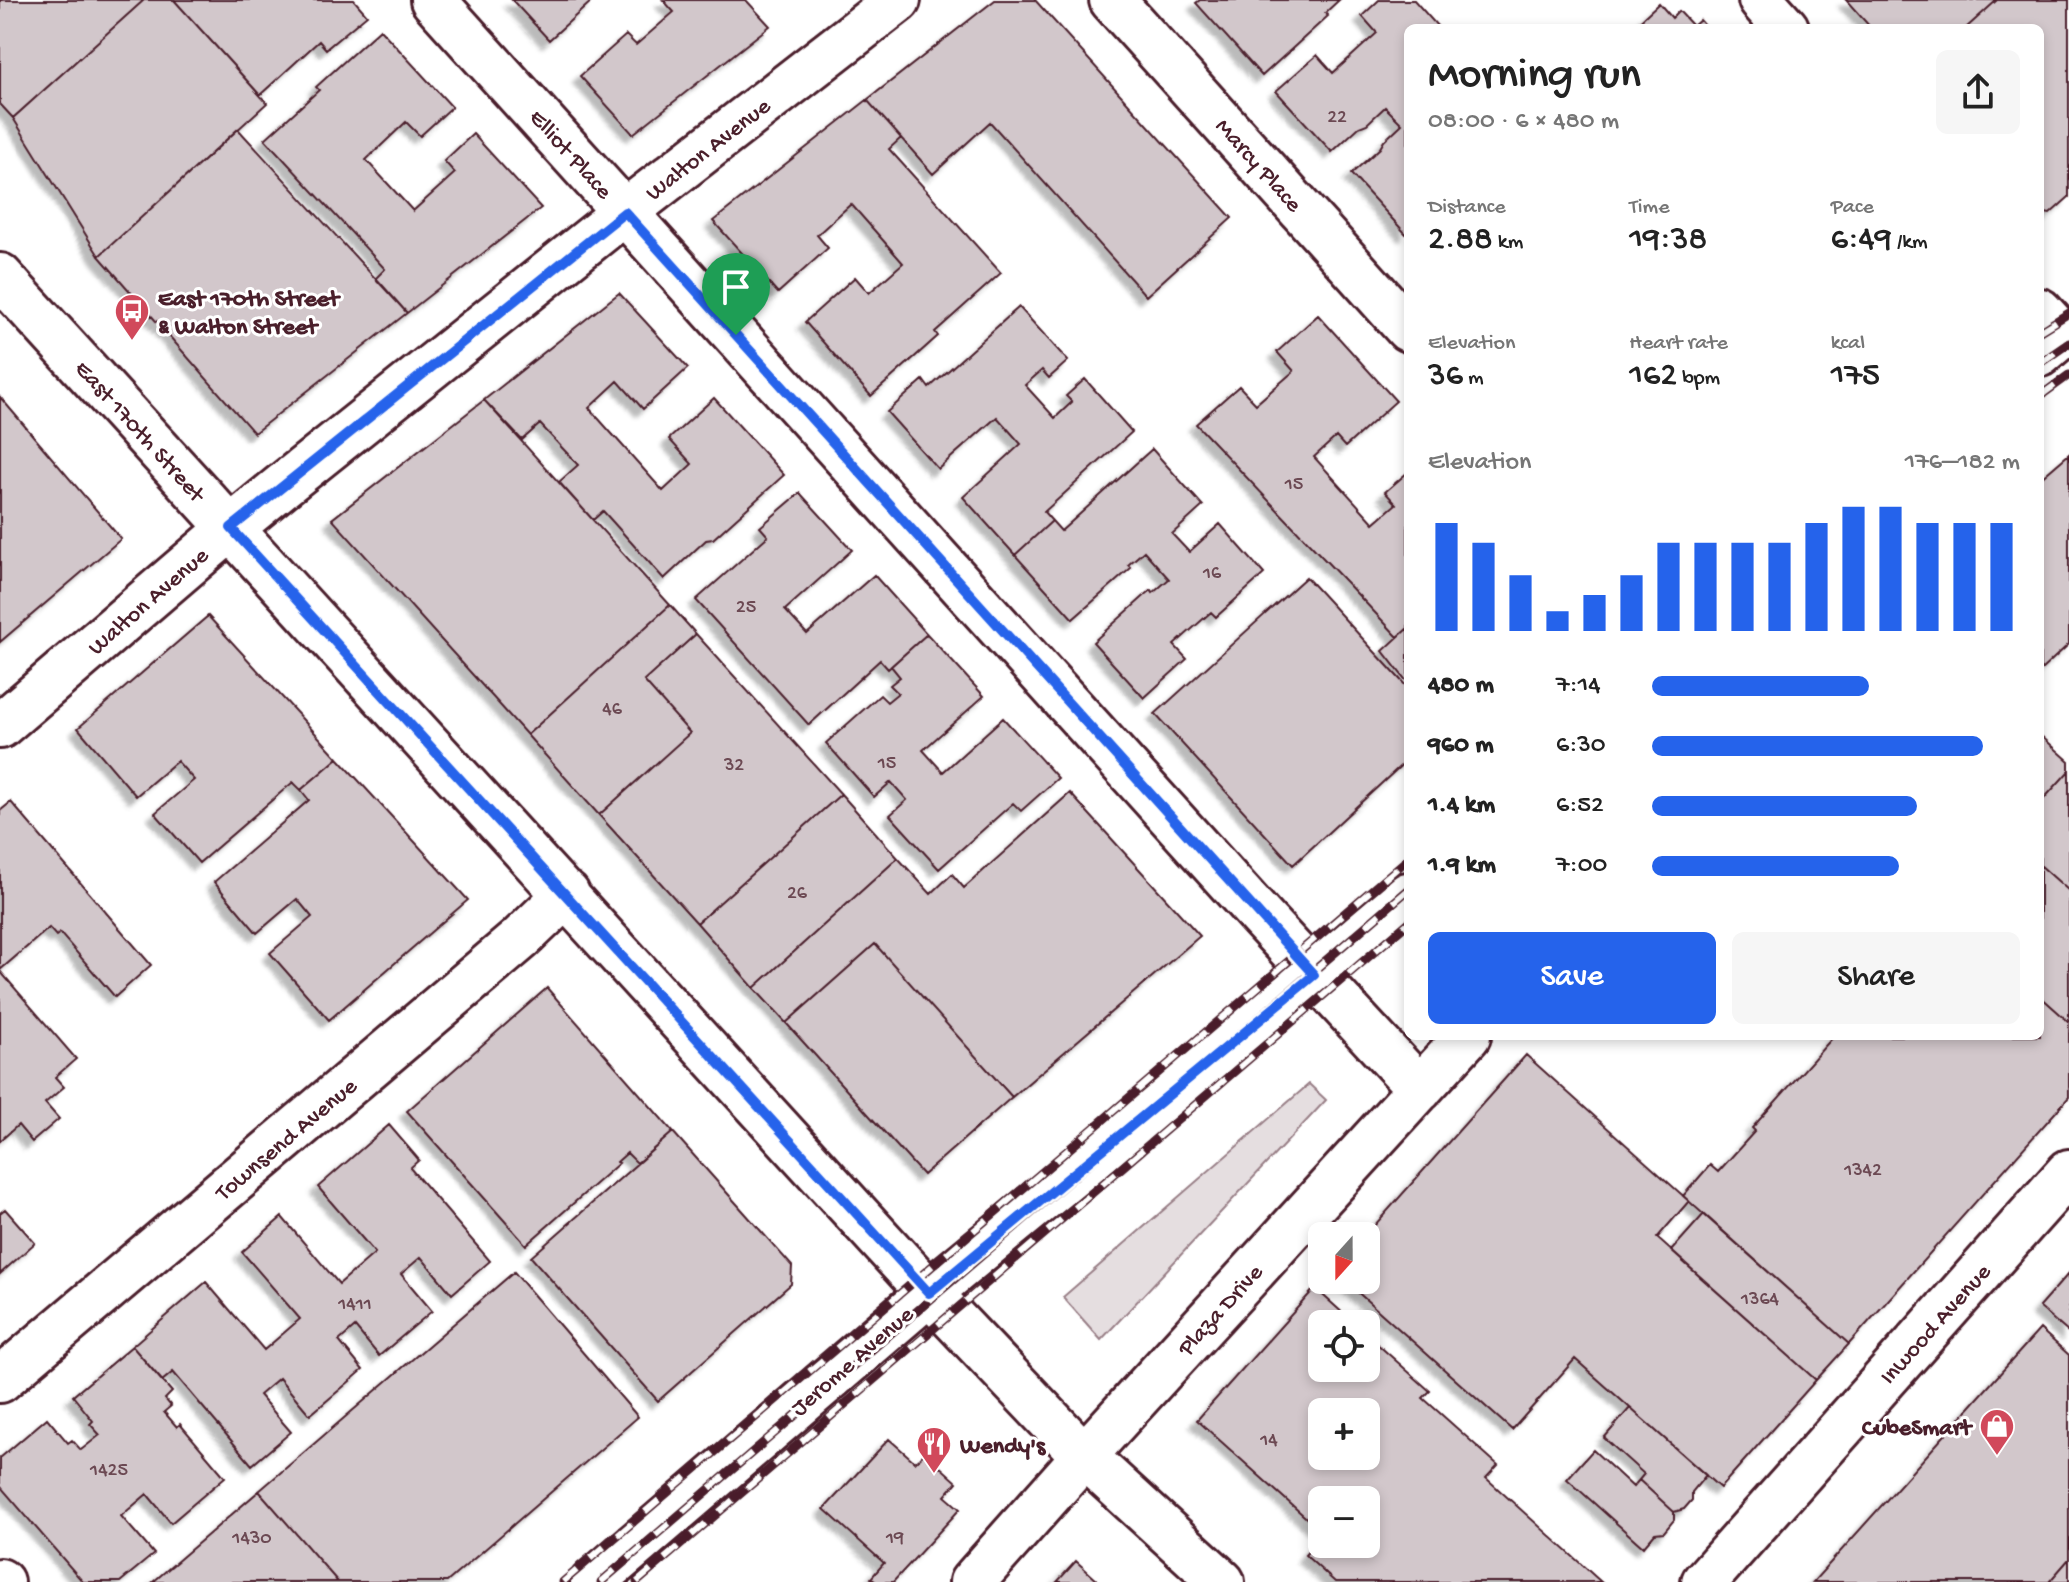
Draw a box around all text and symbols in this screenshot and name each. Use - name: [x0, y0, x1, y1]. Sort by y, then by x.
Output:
- button: share: [1936, 50, 2020, 134]
- text: Morning run: [1428, 51, 1641, 103]
- street label: Walton Avenue: [641, 93, 778, 209]
- street label: Elliot Place: [521, 104, 618, 207]
- house number: 22: [1327, 107, 1347, 130]
- text: 08:00 · 6 × 480 m: [1428, 107, 1619, 138]
- street label: Marcy Place: [1208, 113, 1308, 220]
- text: Distance: [1428, 195, 1506, 221]
- text: Time: [1629, 195, 1670, 221]
- text: Pace: [1831, 195, 1874, 221]
- text: 2.88: [1428, 221, 1493, 261]
- text: 19:38: [1629, 221, 1707, 261]
- text: 6:49: [1831, 221, 1892, 261]
- text: km: [1493, 230, 1523, 256]
- text: /km: [1892, 230, 1928, 256]
- pin: [702, 253, 770, 335]
- icon: arrive: [714, 265, 758, 309]
- place label: East 170th Street & Walton Street: [158, 286, 341, 343]
- bus stop icon: East 170th Street & Walton Street: [113, 292, 151, 342]
- text: Elevation: [1428, 331, 1515, 357]
- text: Heart rate: [1629, 331, 1728, 357]
- text: kcal: [1831, 331, 1865, 357]
- street label: East 170th Street: [67, 355, 211, 511]
- text: 36: [1428, 357, 1463, 397]
- text: 162: [1629, 357, 1677, 397]
- text: 175: [1831, 357, 1880, 397]
- text: m: [1463, 366, 1484, 392]
- text: bpm: [1677, 366, 1720, 392]
- text: Elevation: [1428, 448, 1531, 479]
- text: 176–182 m: [1905, 448, 2020, 479]
- house number: 15: [1284, 474, 1303, 497]
- street label: Walton Avenue: [83, 542, 216, 663]
- house number: 16: [1202, 563, 1222, 586]
- house number: 25: [736, 597, 756, 620]
- text: 480 m: [1428, 671, 1494, 702]
- text: 7:14: [1556, 671, 1600, 702]
- house number: 46: [602, 699, 623, 722]
- text: 960 m: [1428, 731, 1494, 762]
- text: 6:30: [1556, 731, 1606, 762]
- house number: 15: [877, 753, 896, 776]
- house number: 32: [723, 755, 744, 778]
- text: 1.4 km: [1428, 791, 1495, 822]
- text: 6:52: [1556, 791, 1604, 822]
- text: 1.9 km: [1428, 851, 1496, 882]
- text: 7:00: [1556, 851, 1607, 882]
- house number: 26: [787, 883, 808, 906]
- button: Save: [1428, 932, 1716, 1024]
- button: Share: [1732, 932, 2020, 1024]
- street label: Townsend Avenue: [209, 1073, 365, 1210]
- house number: 1342: [1843, 1160, 1882, 1183]
- north arrow: [1308, 1222, 1380, 1294]
- map controls: [1308, 1222, 1380, 1558]
- street label: Inwood Avenue: [1875, 1258, 1999, 1392]
- street label: Plaza Drive: [1172, 1259, 1271, 1364]
- house number: 1364: [1740, 1289, 1780, 1312]
- house number: 1411: [337, 1294, 372, 1317]
- street label: Jerome Avenue: [786, 1301, 921, 1424]
- button: locate: [1308, 1310, 1380, 1382]
- button: +: [1308, 1398, 1380, 1470]
- shop icon: CubeSmart: [1978, 1407, 2016, 1457]
- place label: CubeSmart: [1862, 1415, 1973, 1444]
- restaurant icon: Wendy's: [915, 1425, 953, 1475]
- house number: 14: [1259, 1430, 1278, 1453]
- place label: Wendy's: [959, 1433, 1046, 1462]
- house number: 1425: [89, 1460, 128, 1483]
- button: −: [1308, 1486, 1380, 1558]
- house number: 1430: [231, 1528, 272, 1551]
- house number: 19: [885, 1528, 904, 1551]

